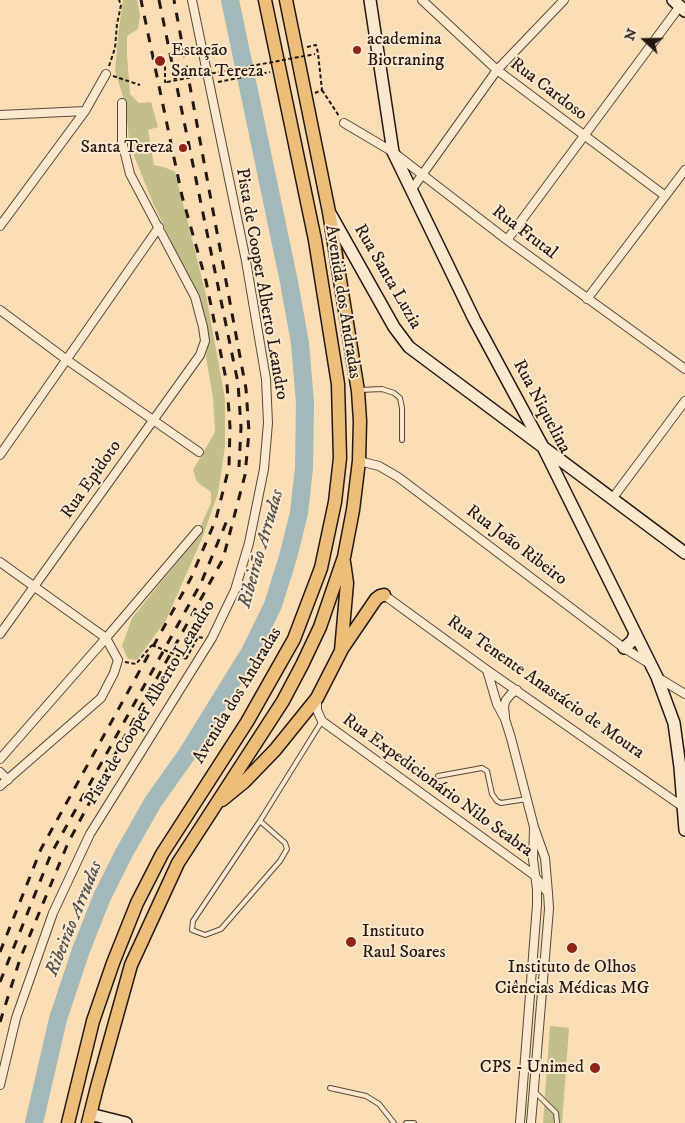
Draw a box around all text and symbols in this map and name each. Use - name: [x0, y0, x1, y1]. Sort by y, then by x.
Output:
- north arrow: [620, 15, 670, 65]
- text: N: [621, 26, 641, 43]
- place label: academina Biotraning: [367, 29, 444, 72]
- place label: Estação Santa Tereza: [171, 40, 264, 82]
- marker: academina Biotraning: [351, 44, 363, 56]
- marker: Estação Santa Tereza: [153, 54, 167, 68]
- street label: Rua Cardoso: [505, 54, 591, 126]
- place label: Santa Tereza: [80, 137, 173, 159]
- marker: Santa Tereza: [177, 142, 189, 154]
- street label: Pista de Cooper Alberto Leandro: [230, 166, 292, 402]
- street label: Rua Frutal: [487, 201, 561, 265]
- street label: Rua Santa Luzia: [348, 221, 426, 333]
- street label: Avenida dos Andradas: [319, 224, 365, 380]
- street label: Rua Niquelina: [507, 356, 575, 458]
- street label: Rua Epidoto: [57, 437, 127, 523]
- water label: Ribeirão Arrudas: [234, 487, 290, 611]
- street label: Rua João Ribeiro: [461, 501, 571, 591]
- street label: Pista de Cooper Alberto Leandro: [81, 597, 221, 809]
- street label: Rua Tenente Anastácio de Moura: [442, 612, 648, 764]
- street label: Avenida dos Andradas: [189, 624, 287, 768]
- street label: Rua Expedicionário Nilo Seabra: [338, 710, 536, 862]
- water label: Ribeirão Arrudas: [42, 858, 108, 980]
- place label: Instituto Raul Soares: [362, 921, 446, 964]
- marker: Instituto Raul Soares: [344, 935, 358, 949]
- marker: Instituto de Olhos Ciências Médicas MG: [565, 941, 579, 955]
- place label: Instituto de Olhos Ciências Médicas MG: [495, 957, 649, 1000]
- place label: CPS - Unimed: [480, 1057, 584, 1079]
- marker: CPS - Unimed: [588, 1061, 602, 1075]

